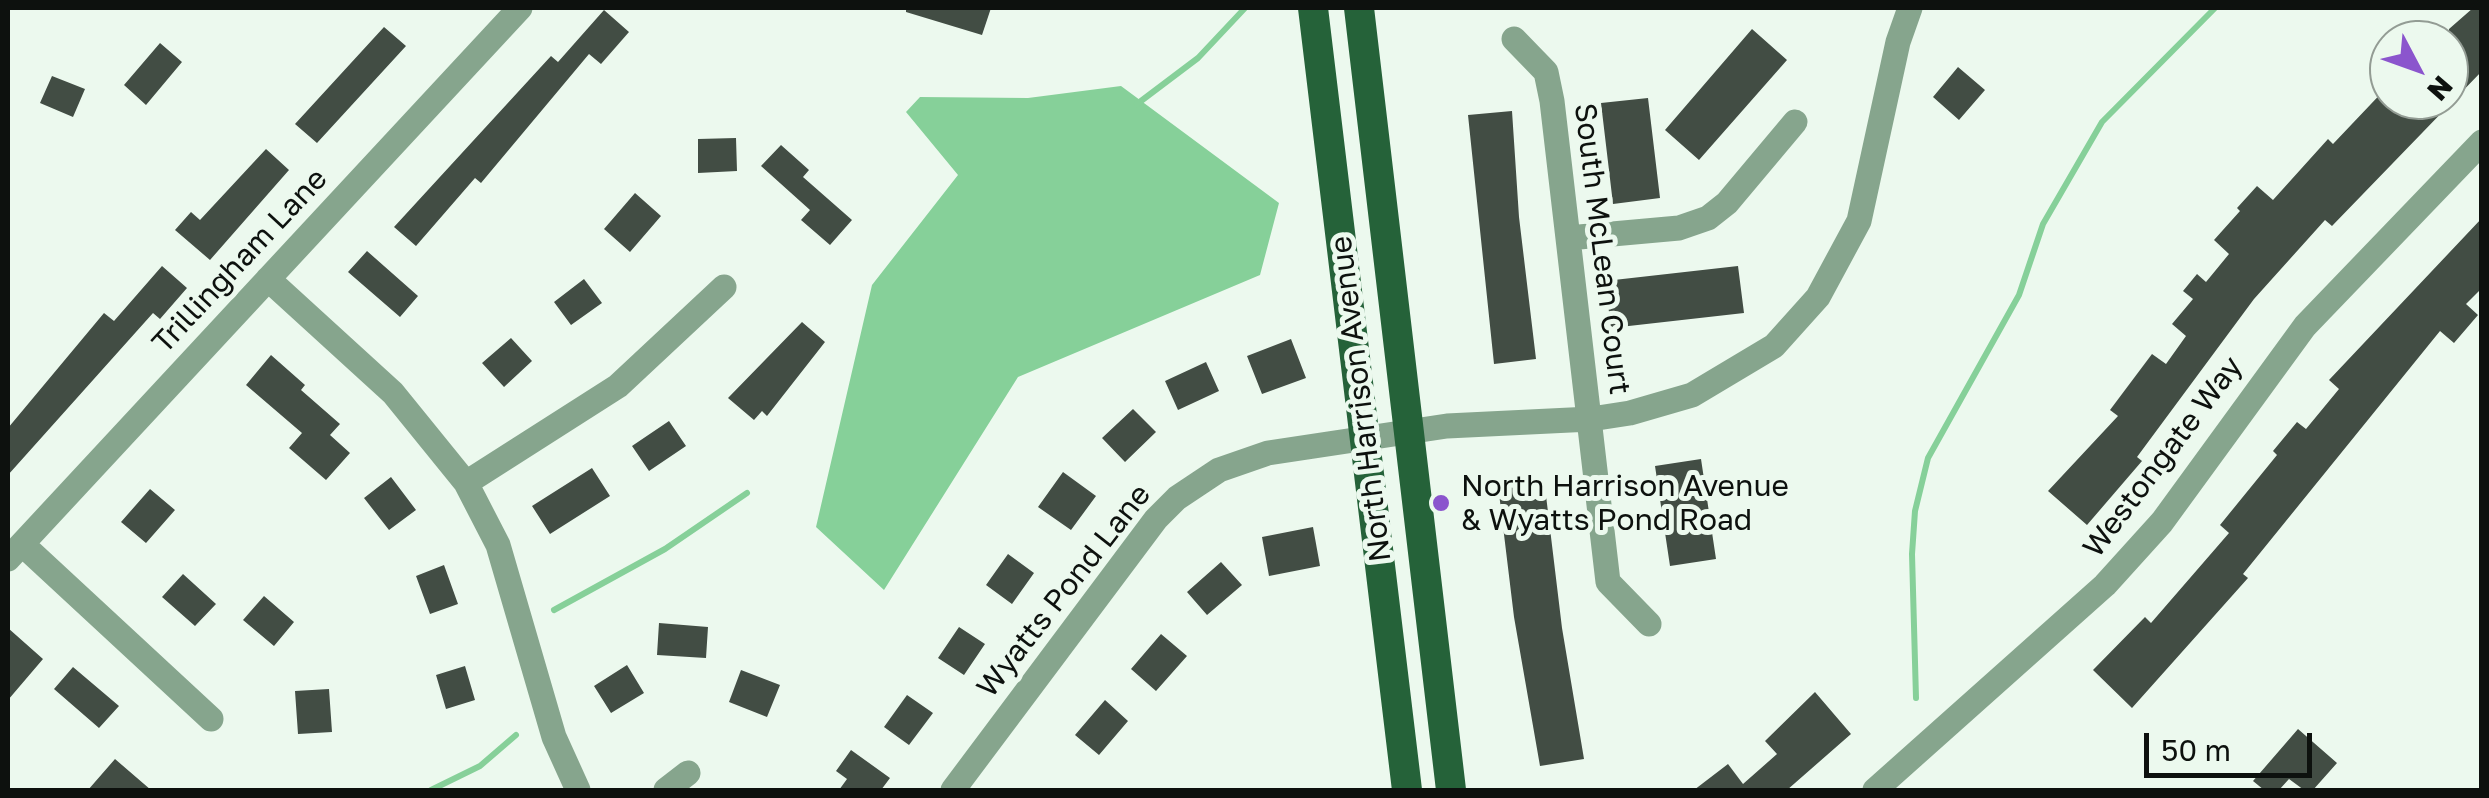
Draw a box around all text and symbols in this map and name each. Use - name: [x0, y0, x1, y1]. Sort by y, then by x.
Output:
- north arrow: [2369, 20, 2469, 120]
- text: N: [2421, 70, 2460, 108]
- street label: South McLean Court: [1566, 101, 1638, 397]
- street label: Trillingham Lane: [145, 161, 335, 361]
- street label: North Harrison Avenue: [1323, 234, 1399, 564]
- street label: Westongate Way: [2076, 349, 2250, 565]
- place label: North Harrison Avenue & Wyatts Pond Road: [1461, 468, 1789, 538]
- street label: Wyatts Pond Lane: [970, 477, 1158, 705]
- marker: North Harrison Avenue & Wyatts Pond Road: [1430, 492, 1452, 514]
- scale bar: [2149, 713, 2316, 775]
- text: 50 m: [2161, 732, 2231, 768]

